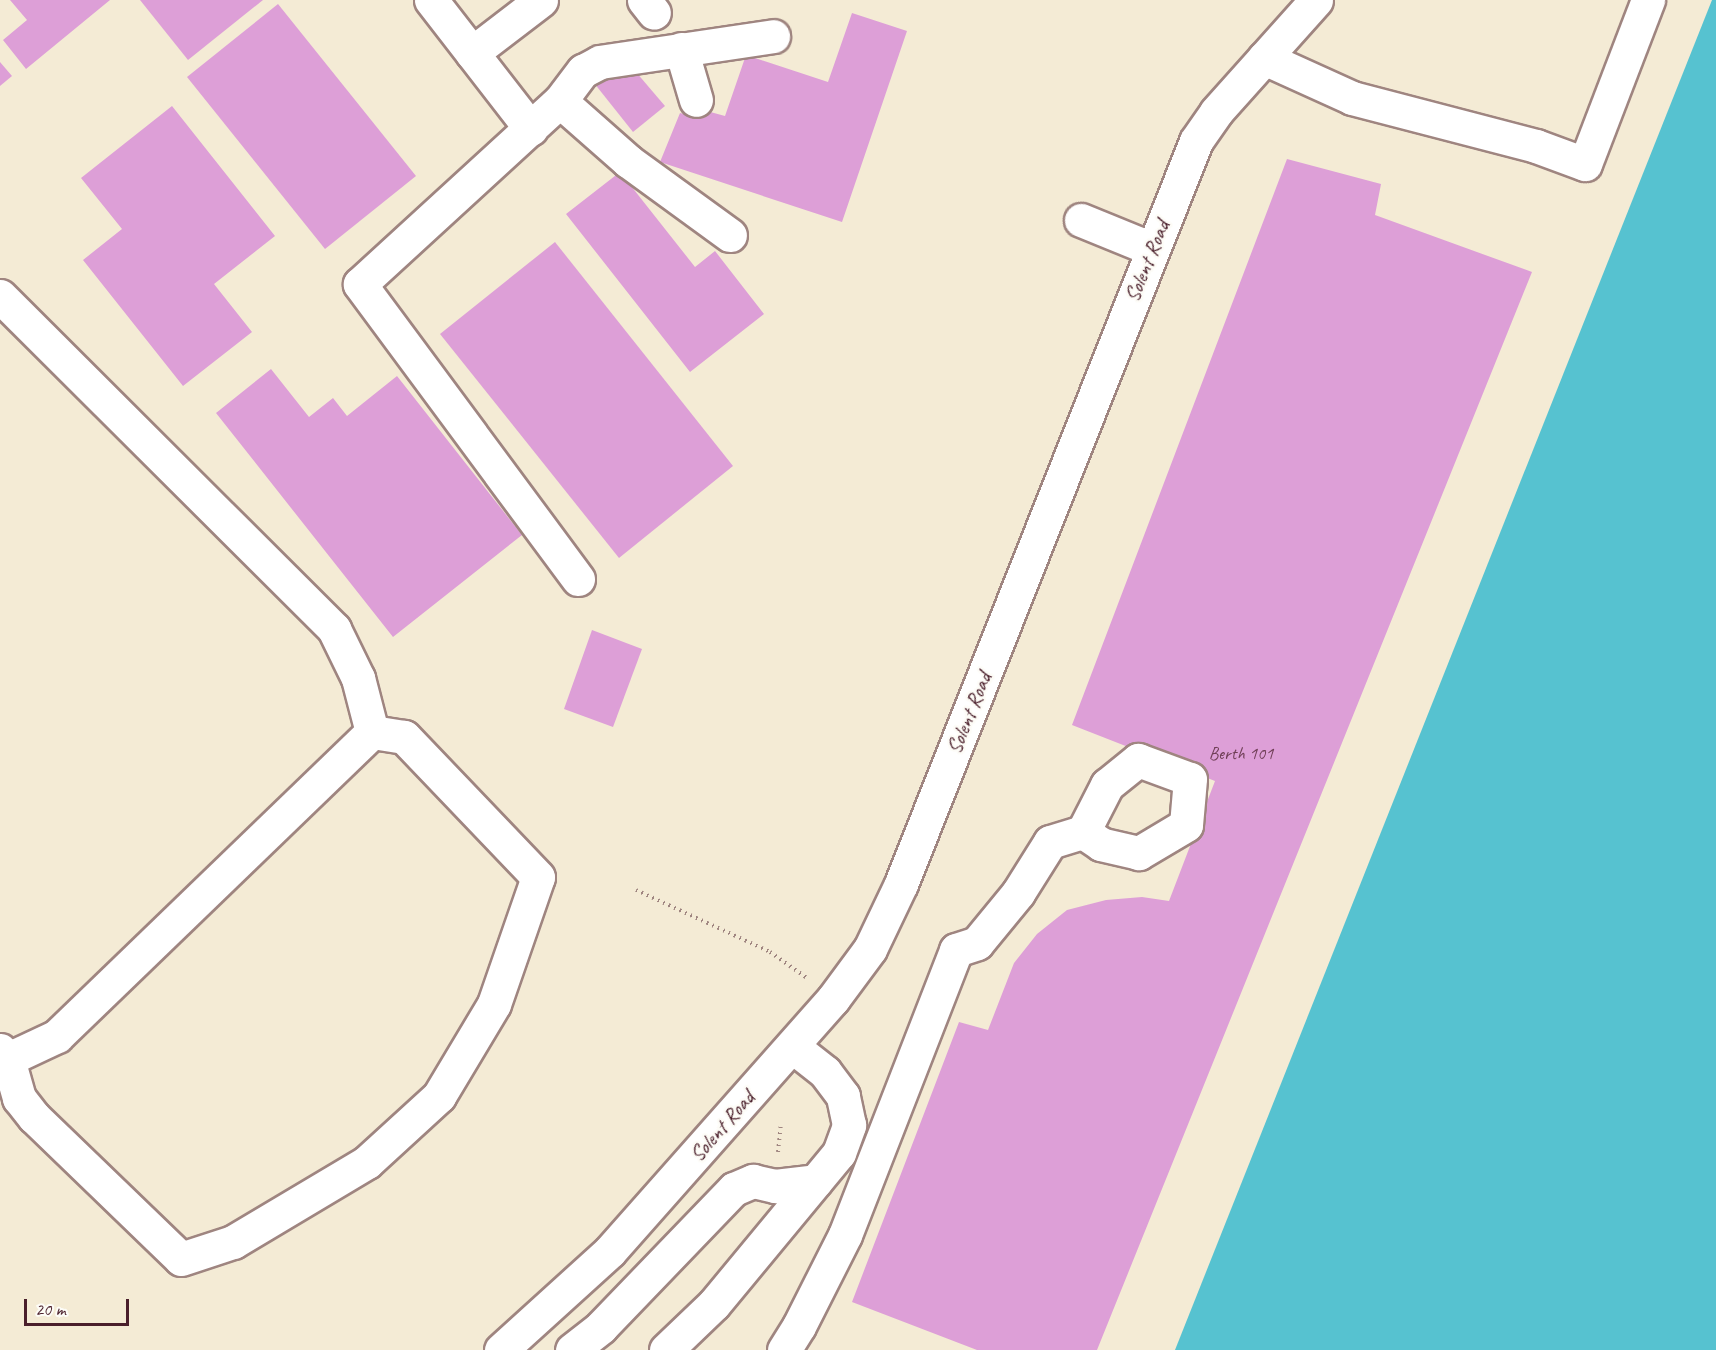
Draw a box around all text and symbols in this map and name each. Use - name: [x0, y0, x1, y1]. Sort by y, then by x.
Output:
- street label: Solent Road: [1120, 217, 1174, 305]
- street label: Solent Road: [942, 669, 996, 757]
- house number: Berth 101: [1209, 742, 1273, 764]
- street label: Solent Road: [685, 1086, 759, 1166]
- scale bar: [27, 1287, 132, 1325]
- text: 20 m: [35, 1298, 66, 1320]

